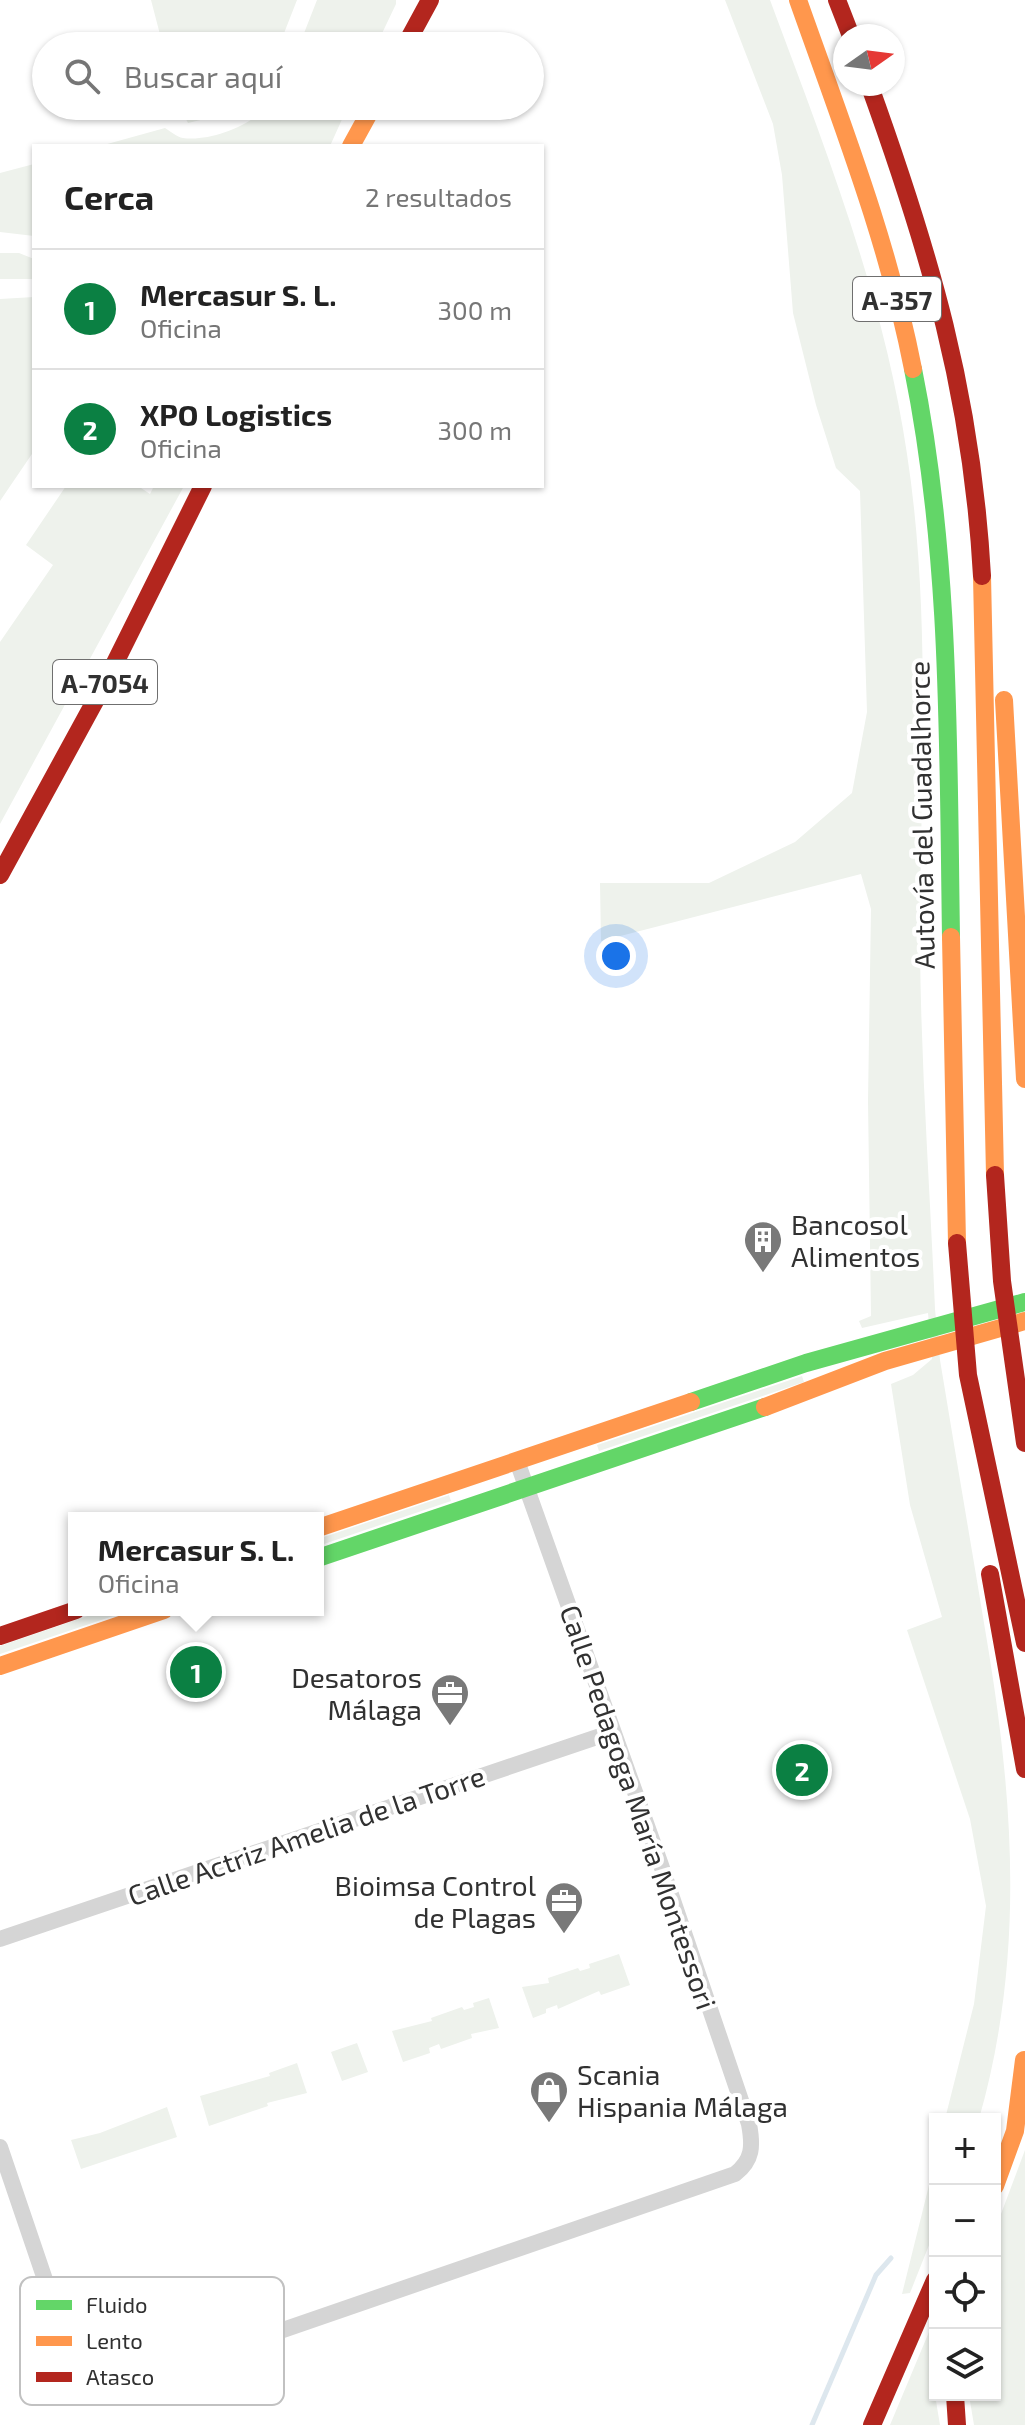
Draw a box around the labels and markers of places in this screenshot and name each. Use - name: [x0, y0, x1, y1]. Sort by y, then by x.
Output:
- place label: Bancosol Alimentos: [791, 1207, 920, 1273]
- building icon: Bancosol Alimentos: [742, 1219, 784, 1274]
- pin: 1: [170, 1642, 222, 1702]
- place label: Desatoros Málaga: [291, 1660, 422, 1726]
- office icon: Desatoros Málaga: [429, 1672, 471, 1727]
- pin: 2: [776, 1740, 828, 1800]
- place label: Bioimsa Control de Plagas: [335, 1868, 537, 1934]
- office icon: Bioimsa Control de Plagas: [543, 1880, 585, 1935]
- place label: Scania Hispania Málaga: [577, 2057, 788, 2123]
- shop icon: Scania Hispania Málaga: [528, 2069, 570, 2124]

